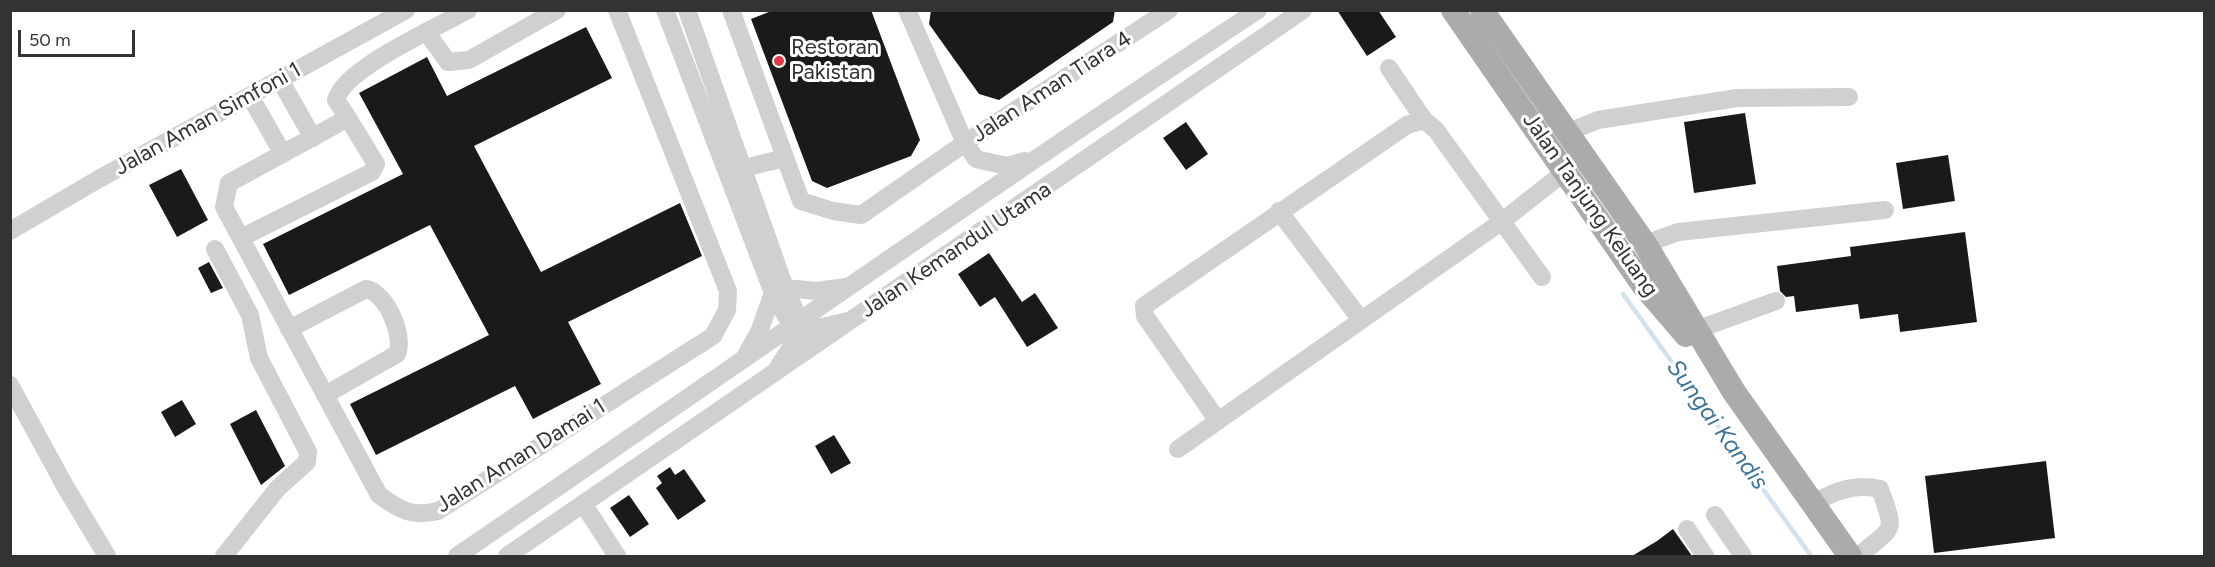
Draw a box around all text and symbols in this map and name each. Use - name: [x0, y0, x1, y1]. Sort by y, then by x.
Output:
- scale bar: [21, 18, 138, 56]
- street label: Jalan Aman Tiara 4: [967, 26, 1137, 148]
- text: 50 m: [29, 29, 71, 51]
- place label: Restoran Pakistan: [791, 35, 879, 86]
- marker: Restoran Pakistan: [772, 54, 786, 68]
- street label: Jalan Aman Simfoni 1: [110, 57, 306, 181]
- street label: Jalan Tanjung Keluang: [1517, 108, 1663, 302]
- street label: Jalan Kemandul Utama: [856, 176, 1056, 324]
- water label: Sungai Kandis: [1660, 354, 1774, 496]
- street label: Jalan Aman Damai 1: [431, 393, 611, 519]

